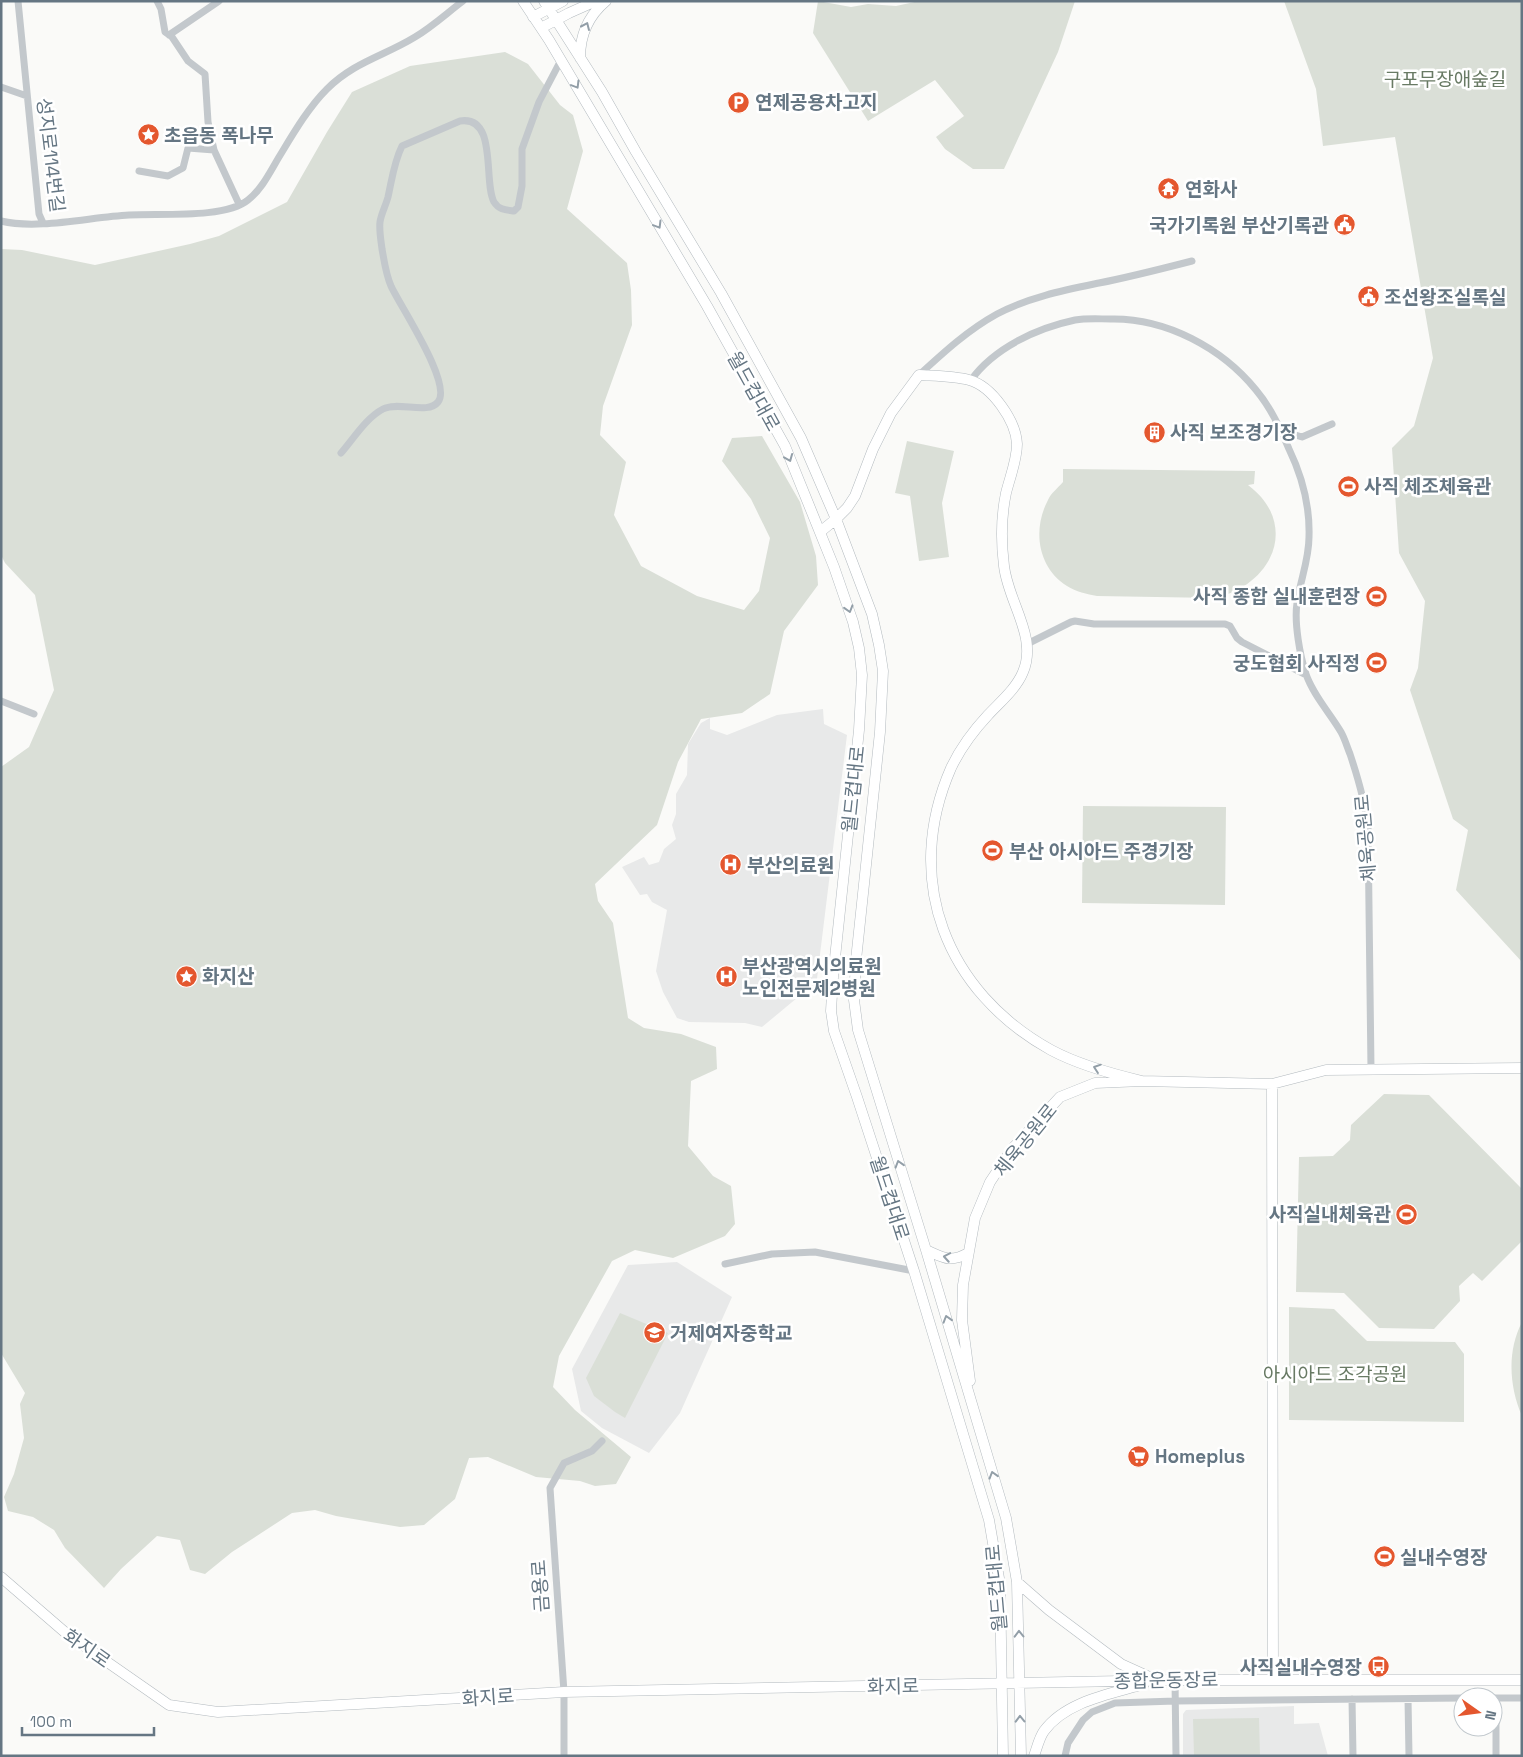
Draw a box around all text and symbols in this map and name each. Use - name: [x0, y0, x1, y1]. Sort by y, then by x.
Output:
- one-way arrow: [580, 22, 591, 31]
- park label: 구포무장애숲길: [1384, 67, 1506, 92]
- one-way arrow: [569, 79, 579, 88]
- parking icon: 연제공용차고지: [727, 90, 751, 114]
- place label: 연제공용차고지: [755, 90, 877, 115]
- street label: 성지로114번길: [31, 96, 70, 214]
- place icon: 초읍동 폭나무: [136, 123, 160, 147]
- place label: 초읍동 폭나무: [164, 123, 274, 148]
- temple icon: 연화사: [1157, 177, 1181, 201]
- place label: 연화사: [1185, 177, 1238, 202]
- place label: 국가기록원 부산기록관: [1149, 213, 1330, 238]
- public building icon: 국가기록원 부산기록관: [1333, 213, 1357, 237]
- one-way arrow: [652, 219, 662, 228]
- public building icon: 조선왕조실록실: [1356, 285, 1380, 309]
- place label: 조선왕조실록실: [1384, 285, 1506, 310]
- street label: 월드컵대로: [721, 347, 786, 436]
- building icon: 사직 보조경기장: [1142, 420, 1166, 444]
- place label: 사직 보조경기장: [1170, 420, 1297, 445]
- one-way arrow: [783, 453, 794, 462]
- sports icon: 사직 체조체육관: [1336, 474, 1360, 498]
- place label: 사직 체조체육관: [1364, 474, 1492, 499]
- place label: 사직 종합 실내훈련장: [1193, 584, 1360, 609]
- sports icon: 사직 종합 실내훈련장: [1364, 584, 1388, 608]
- one-way arrow: [844, 604, 854, 612]
- place label: 궁도협회 사직정: [1233, 651, 1360, 676]
- sports icon: 궁도협회 사직정: [1364, 651, 1388, 675]
- street label: 월드컵대로: [836, 744, 870, 834]
- street label: 체육공원로: [1349, 793, 1382, 883]
- sports icon: 부산 아시아드 주경기장: [981, 839, 1005, 863]
- place label: 부산 아시아드 주경기장: [1009, 839, 1193, 864]
- hospital icon: 부산의료원: [719, 853, 743, 877]
- place label: 부산의료원: [747, 853, 834, 878]
- place label: 부산광역시의료원 노인전문제2병원: [742, 954, 882, 1001]
- place icon: 화지산: [174, 964, 198, 988]
- place label: 화지산: [202, 964, 255, 989]
- hospital icon: 부산광역시의료원 노인전문제2병원: [714, 965, 738, 989]
- one-way arrow: [1093, 1064, 1101, 1074]
- street label: 체육공원로: [988, 1098, 1063, 1182]
- street label: 월드컵대로: [864, 1153, 915, 1244]
- one-way arrow: [895, 1160, 905, 1168]
- place label: 사직실내체육관: [1269, 1202, 1392, 1227]
- sports icon: 사직실내체육관: [1395, 1202, 1419, 1226]
- one-way arrow: [943, 1253, 952, 1263]
- one-way arrow: [942, 1315, 952, 1324]
- school or university icon: 거제여자중학교: [642, 1321, 666, 1345]
- place label: 거제여자중학교: [670, 1321, 792, 1346]
- park label: 아시아드 조각공원: [1263, 1362, 1407, 1387]
- supermarket icon: Homeplus: [1127, 1444, 1151, 1468]
- place label: Homeplus: [1155, 1444, 1245, 1469]
- one-way arrow: [989, 1471, 999, 1479]
- street label: 월드컵대로: [980, 1543, 1013, 1633]
- sports icon: 실내수영장: [1372, 1545, 1396, 1569]
- place label: 실내수영장: [1400, 1545, 1487, 1570]
- street label: 금용로: [526, 1559, 555, 1613]
- street label: 화지로: [58, 1623, 115, 1674]
- one-way arrow: [1013, 1630, 1024, 1638]
- place label: 사직실내수영장: [1240, 1655, 1362, 1680]
- bus stop icon: 사직실내수영장: [1366, 1655, 1390, 1679]
- street label: 종합운동장로: [1113, 1667, 1219, 1694]
- street label: 화지로: [867, 1674, 919, 1699]
- street label: 화지로: [461, 1683, 515, 1712]
- north arrow: [1453, 1687, 1503, 1737]
- scale bar: [22, 1704, 155, 1736]
- text: N: [1481, 1708, 1500, 1722]
- text: 100 m: [30, 1712, 72, 1731]
- one-way arrow: [1015, 1715, 1026, 1723]

